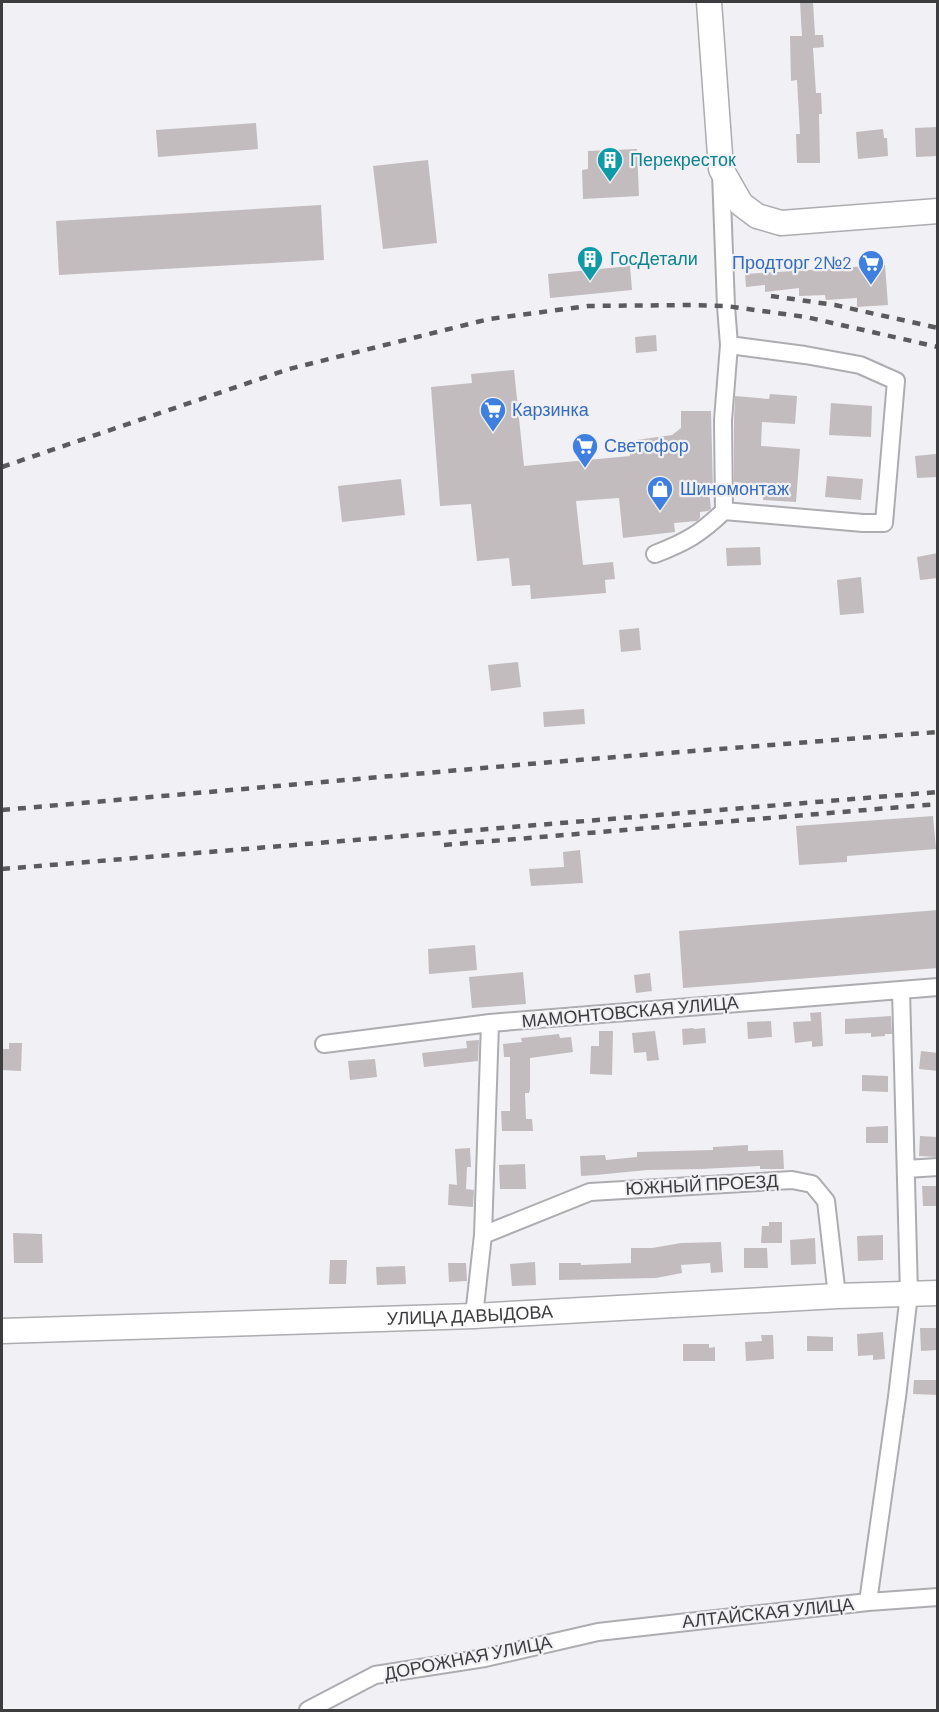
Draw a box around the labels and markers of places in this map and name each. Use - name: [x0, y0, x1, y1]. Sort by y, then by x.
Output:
- building icon: Перекресток: [595, 145, 625, 183]
- place label: Перекресток: [630, 148, 736, 170]
- building icon: ГосДетали: [575, 244, 605, 282]
- place label: ГосДетали: [610, 247, 698, 269]
- supermarket icon: Продторг 2№2: [856, 248, 886, 286]
- place label: Продторг 2№2: [732, 251, 852, 273]
- supermarket icon: Карзинка: [478, 395, 508, 433]
- place label: Карзинка: [512, 398, 590, 420]
- supermarket icon: Светофор: [570, 431, 600, 469]
- place label: Светофор: [604, 434, 689, 456]
- shop icon: Шиномонтаж: [645, 474, 675, 512]
- place label: Шиномонтаж: [680, 477, 789, 499]

